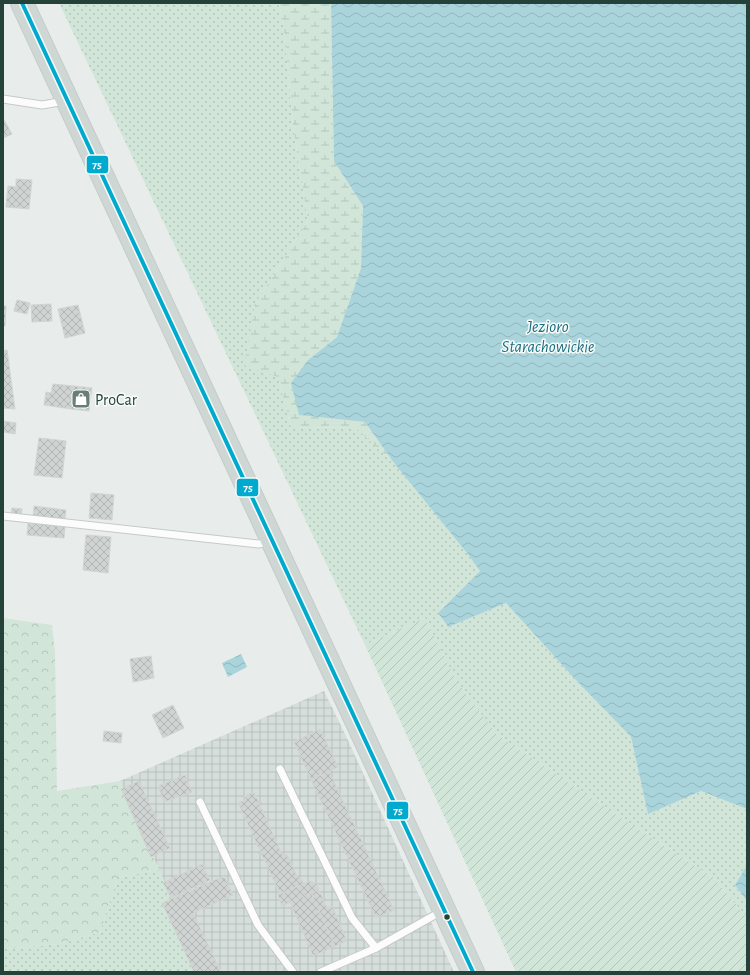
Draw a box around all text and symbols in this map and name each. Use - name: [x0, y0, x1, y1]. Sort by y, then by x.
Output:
- line badge: 75: [86, 155, 109, 174]
- text: 75: [92, 159, 102, 170]
- water label: Jezioro Starachowickie: [502, 318, 594, 355]
- shop icon: ProCar: [70, 388, 92, 410]
- place label: ProCar: [95, 392, 138, 408]
- line badge: 75: [236, 478, 259, 497]
- text: 75: [243, 482, 253, 493]
- line badge: 75: [386, 801, 409, 820]
- text: 75: [393, 805, 403, 816]
- unlabelled marker: [442, 912, 452, 922]

